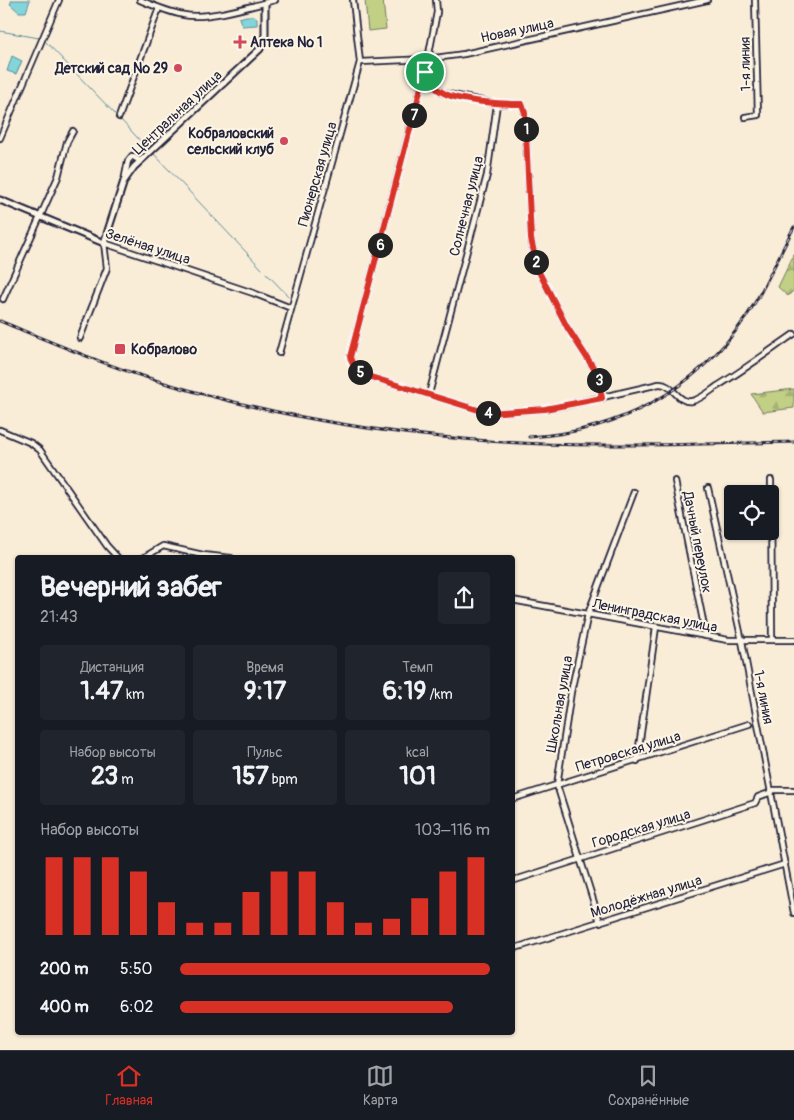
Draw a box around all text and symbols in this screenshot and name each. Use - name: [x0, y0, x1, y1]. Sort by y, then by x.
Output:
- street label: Новая улица: [479, 14, 555, 47]
- place label: Аптека № 1: [250, 34, 322, 51]
- marker: Аптека № 1: [234, 36, 246, 48]
- street label: 1-я линия: [737, 37, 754, 91]
- pin: [404, 51, 446, 93]
- icon: arrive: [411, 58, 439, 86]
- place label: Детский сад № 29: [54, 60, 168, 77]
- marker: Детский сад № 29: [172, 62, 184, 74]
- street label: Центральная улица: [129, 67, 225, 158]
- pin: 7: [402, 102, 426, 128]
- text: 7: [411, 107, 418, 124]
- pin: 1: [514, 116, 538, 142]
- street label: Пионерская улица: [294, 120, 341, 228]
- text: 1: [524, 121, 529, 138]
- place label: Кобраловский сельский клуб: [186, 125, 274, 158]
- marker: Кобраловский сельский клуб: [278, 135, 290, 147]
- street label: Солнечная улица: [446, 154, 487, 258]
- street label: Зелёная улица: [103, 225, 192, 268]
- pin: 6: [368, 232, 392, 258]
- text: 6: [376, 237, 385, 254]
- pin: 2: [524, 250, 548, 274]
- text: 2: [533, 254, 540, 271]
- place label: Кобралово: [131, 341, 197, 358]
- marker: Кобралово: [113, 342, 127, 356]
- pin: 5: [348, 360, 372, 384]
- text: 5: [357, 364, 364, 381]
- pin: 3: [586, 368, 612, 392]
- text: 3: [596, 372, 603, 389]
- pin: 4: [476, 400, 500, 426]
- text: 4: [484, 405, 493, 422]
- map controls: [724, 485, 779, 540]
- button: locate: [724, 485, 779, 540]
- street label: Дачный переулок: [679, 489, 716, 594]
- text: Вечерний забег: [40, 570, 222, 605]
- button: share: [438, 572, 490, 624]
- street label: Ленинградская улица: [590, 595, 719, 636]
- text: 21:43: [40, 607, 78, 627]
- street label: Школьная улица: [543, 654, 576, 754]
- text: Дистанция: [81, 659, 144, 676]
- text: Время: [246, 659, 284, 676]
- text: Темп: [402, 659, 433, 676]
- street label: 1-я линия: [750, 669, 777, 725]
- text: 1.47: [80, 676, 123, 707]
- text: 9:17: [244, 676, 286, 707]
- text: 6:19: [383, 676, 426, 707]
- text: km: [123, 686, 144, 703]
- text: /km: [426, 686, 453, 703]
- street label: Петровская улица: [574, 727, 683, 775]
- text: Набор высоты: [69, 744, 156, 761]
- text: Пульс: [247, 744, 283, 761]
- text: kcal: [406, 744, 429, 761]
- text: 23: [91, 761, 118, 792]
- text: 157: [232, 761, 269, 792]
- text: 101: [399, 761, 436, 792]
- text: m: [118, 771, 134, 788]
- text: bpm: [269, 771, 298, 788]
- street label: Городская улица: [590, 805, 692, 852]
- text: Набор высоты: [40, 820, 139, 840]
- text: 103–116 m: [415, 820, 490, 840]
- street label: Молодёжная улица: [588, 871, 704, 921]
- text: 200 m: [40, 959, 88, 979]
- text: 5:50: [120, 959, 153, 979]
- text: 400 m: [40, 997, 89, 1017]
- text: 6:02: [120, 997, 153, 1017]
- tab: Главная: [105, 1062, 153, 1109]
- tab: Карта: [363, 1062, 398, 1109]
- tab: Сохранённые: [608, 1062, 689, 1109]

